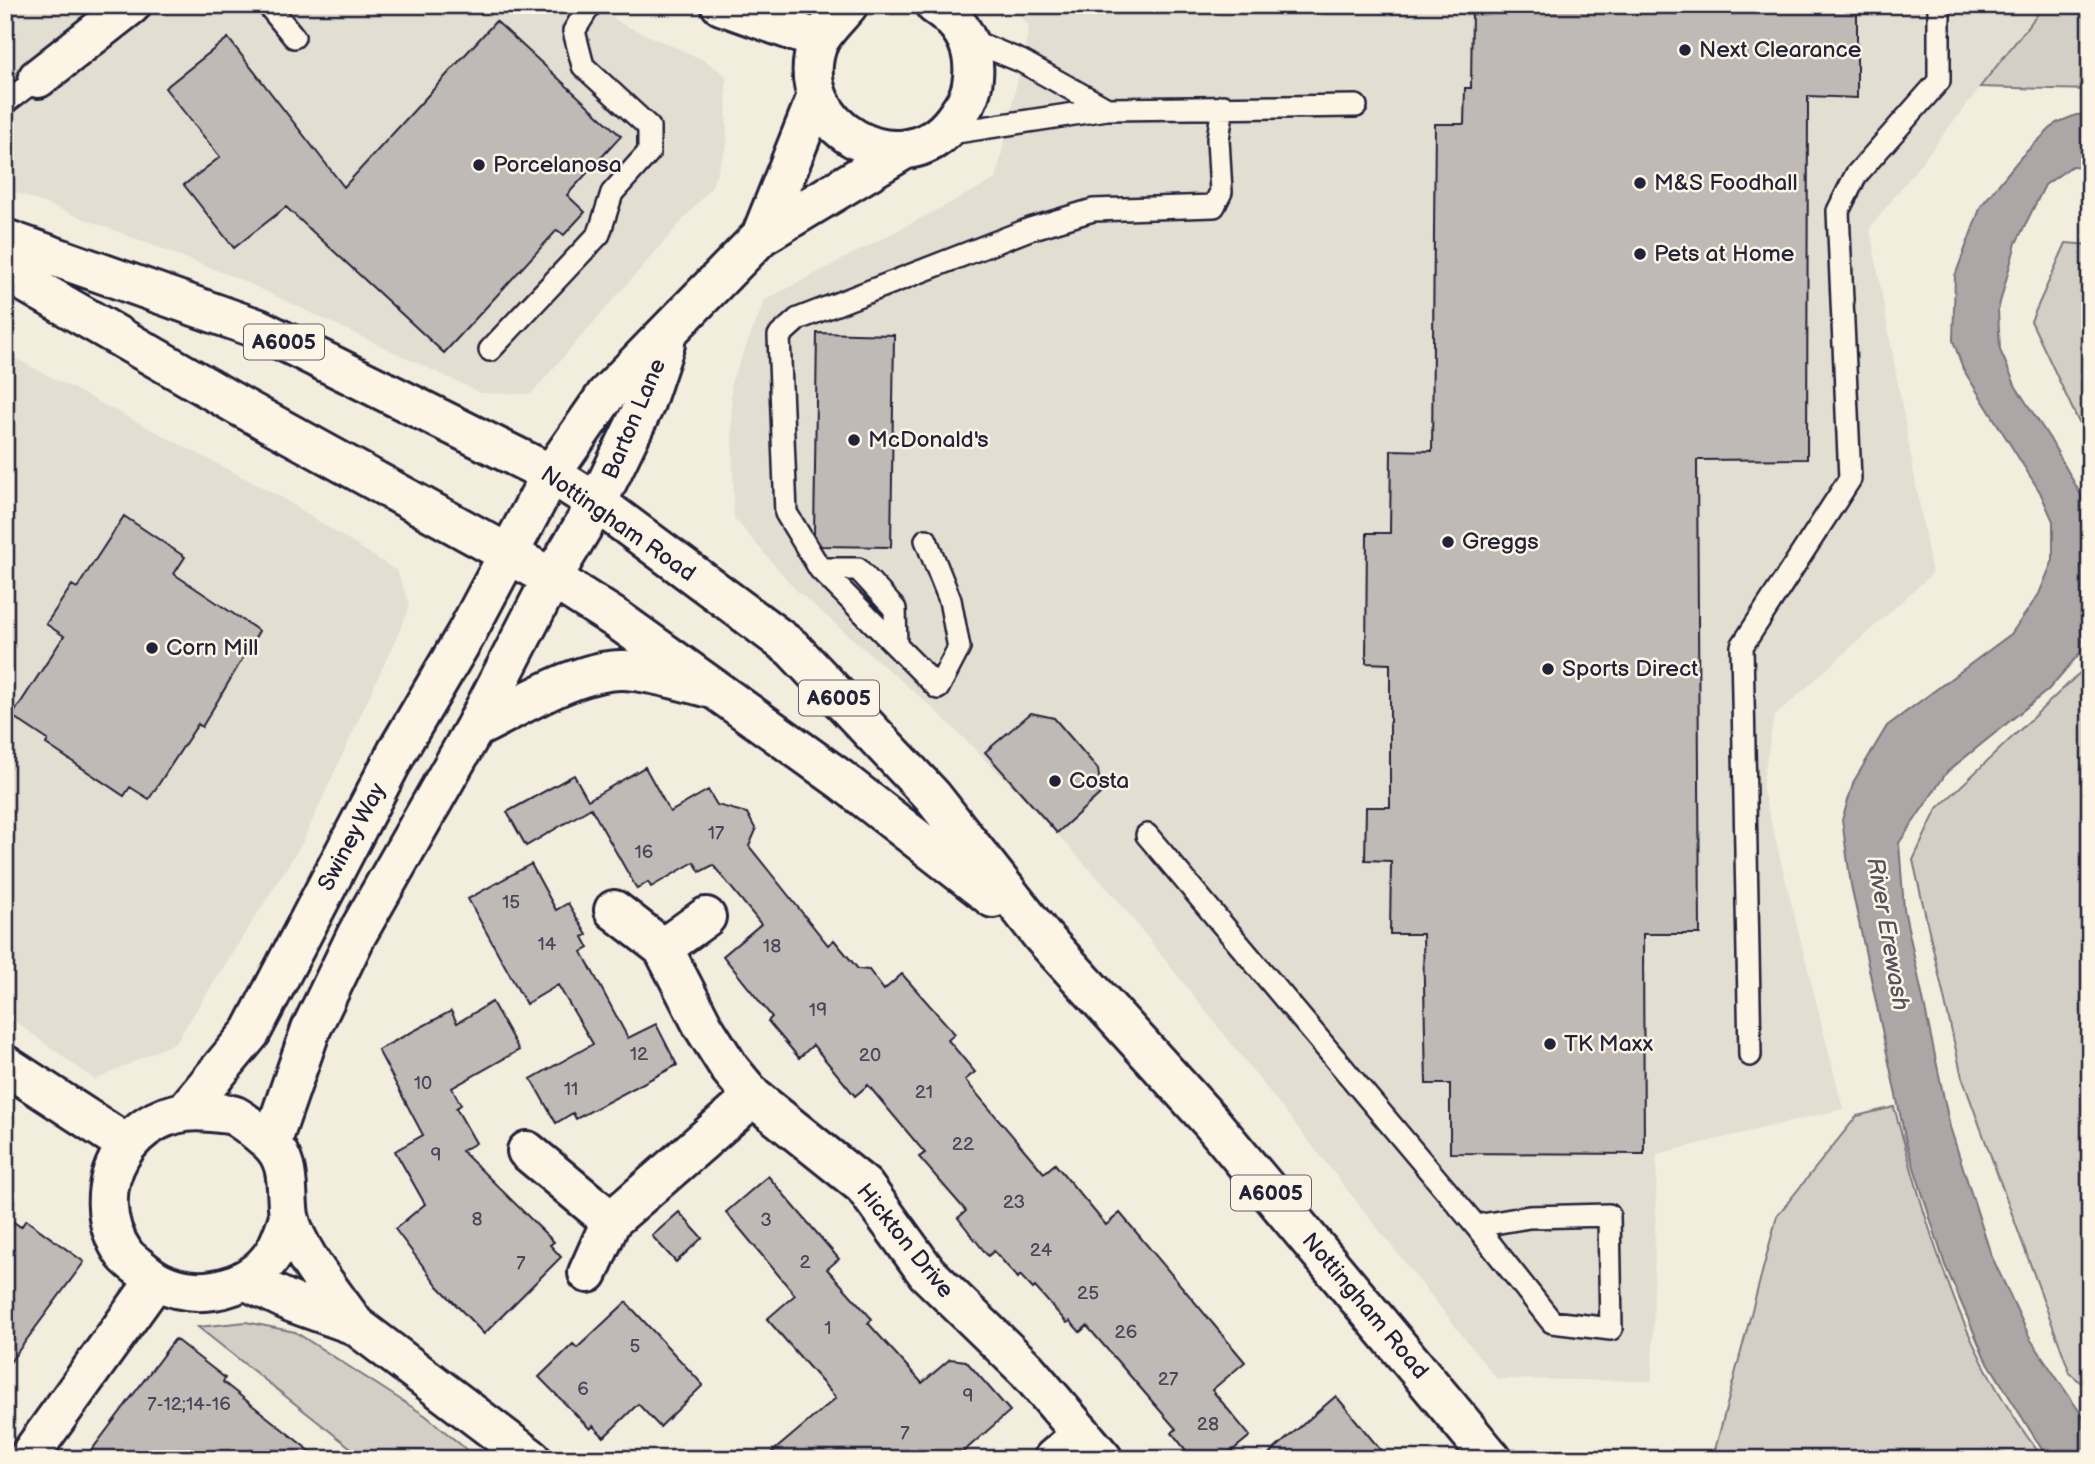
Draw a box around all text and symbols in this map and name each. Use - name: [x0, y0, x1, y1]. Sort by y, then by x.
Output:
- place label: Next Clearance: [1699, 36, 1861, 64]
- marker: Next Clearance: [1677, 42, 1693, 58]
- place label: Porcelanosa: [493, 151, 622, 179]
- marker: Porcelanosa: [471, 157, 487, 173]
- place label: M&S Foodhall: [1654, 169, 1798, 197]
- marker: M&S Foodhall: [1632, 175, 1648, 191]
- place label: Pets at Home: [1654, 240, 1794, 268]
- marker: Pets at Home: [1632, 246, 1648, 262]
- road number: A6005: [244, 324, 324, 360]
- street label: Barton Lane: [596, 355, 672, 483]
- place label: McDonald's: [868, 426, 989, 454]
- marker: McDonald's: [846, 432, 862, 448]
- street label: Nottingham Road: [535, 460, 701, 588]
- place label: Greggs: [1462, 528, 1539, 556]
- marker: Greggs: [1440, 534, 1456, 550]
- place label: Corn Mill: [166, 634, 258, 662]
- marker: Corn Mill: [144, 640, 160, 656]
- place label: Sports Direct: [1562, 655, 1698, 683]
- marker: Sports Direct: [1540, 661, 1556, 677]
- road number: A6005: [799, 680, 879, 716]
- place label: Costa: [1069, 767, 1129, 795]
- marker: Costa: [1047, 773, 1063, 789]
- street label: Swiney Way: [312, 778, 392, 896]
- house number: 17: [708, 822, 725, 845]
- house number: 16: [635, 841, 653, 864]
- water label: River Erewash: [1860, 855, 1916, 1013]
- house number: 15: [502, 891, 520, 914]
- house number: 14: [538, 933, 557, 956]
- house number: 18: [763, 935, 781, 958]
- house number: 19: [809, 999, 827, 1022]
- place label: TK Maxx: [1564, 1030, 1653, 1058]
- marker: TK Maxx: [1542, 1036, 1558, 1052]
- house number: 12: [630, 1043, 649, 1066]
- house number: 20: [859, 1044, 881, 1067]
- house number: 10: [414, 1072, 432, 1095]
- house number: 11: [564, 1078, 578, 1101]
- house number: 21: [915, 1081, 933, 1104]
- house number: 22: [952, 1133, 975, 1156]
- house number: 9: [431, 1144, 441, 1167]
- road number: A6005: [1231, 1176, 1311, 1210]
- street label: Hickton Drive: [850, 1178, 960, 1304]
- house number: 23: [1003, 1191, 1025, 1214]
- house number: 8: [471, 1208, 483, 1231]
- house number: 3: [760, 1209, 772, 1232]
- street label: Nottingham Road: [1296, 1227, 1434, 1385]
- house number: 24: [1030, 1239, 1053, 1262]
- house number: 2: [799, 1251, 811, 1274]
- house number: 7: [516, 1252, 526, 1275]
- house number: 25: [1077, 1282, 1099, 1305]
- house number: 1: [824, 1317, 832, 1340]
- house number: 26: [1115, 1321, 1137, 1344]
- house number: 5: [630, 1335, 641, 1358]
- house number: 27: [1158, 1368, 1179, 1391]
- house number: 6: [577, 1378, 589, 1401]
- house number: 9: [963, 1385, 973, 1408]
- house number: 7-12;14-16: [147, 1393, 231, 1416]
- house number: 28: [1197, 1413, 1219, 1436]
- house number: 7: [900, 1422, 910, 1445]

